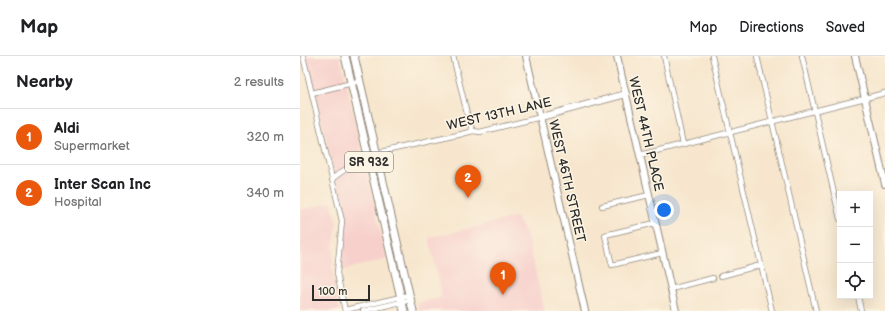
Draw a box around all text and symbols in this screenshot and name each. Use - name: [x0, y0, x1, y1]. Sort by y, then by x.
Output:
- text: Map: [20, 16, 58, 39]
- text: Map: [689, 19, 717, 36]
- text: Directions: [739, 19, 804, 36]
- text: Saved: [826, 19, 865, 36]
- text: Nearby: [16, 72, 73, 92]
- text: 2 results: [234, 74, 284, 90]
- street label: WEST 44TH PLACE: [625, 75, 667, 193]
- street label: WEST 13TH LANE: [445, 94, 553, 134]
- street label: WEST 46TH STREET: [545, 118, 589, 244]
- text: Aldi: [54, 119, 79, 138]
- text: 1: [26, 129, 32, 145]
- text: 320 m: [246, 129, 284, 145]
- text: Supermarket: [54, 138, 130, 154]
- road number: SR 932: [345, 152, 393, 172]
- pin: 2: [455, 165, 481, 198]
- text: Inter Scan Inc: [54, 175, 151, 194]
- text: 2: [25, 185, 33, 201]
- text: 340 m: [246, 185, 284, 201]
- map controls: [837, 191, 873, 299]
- button: +: [837, 191, 873, 227]
- text: Hospital: [54, 194, 102, 210]
- your location: [654, 200, 674, 220]
- button: −: [837, 227, 873, 263]
- pin: 1: [490, 262, 516, 295]
- button: locate: [837, 263, 873, 299]
- scale bar: [312, 283, 370, 302]
- text: 100 m: [318, 285, 347, 298]

